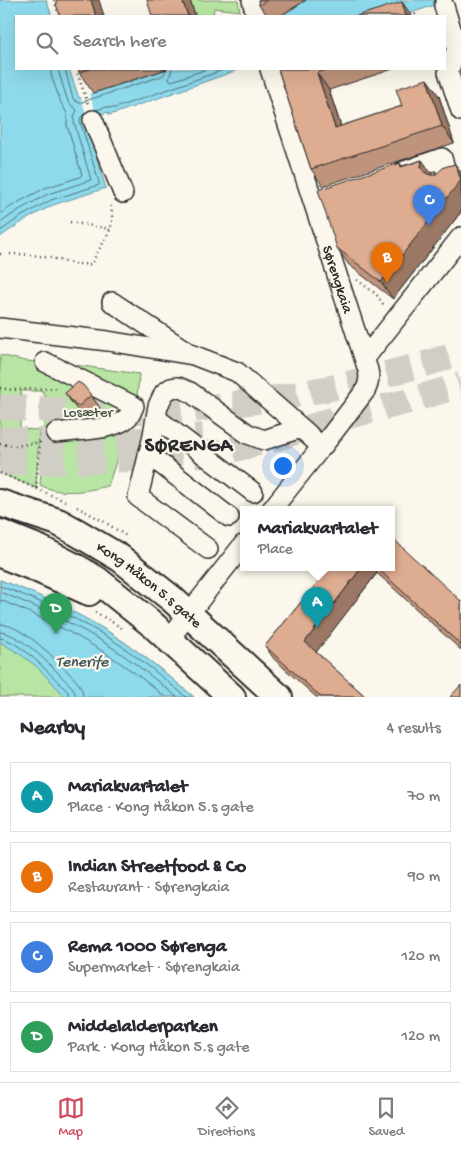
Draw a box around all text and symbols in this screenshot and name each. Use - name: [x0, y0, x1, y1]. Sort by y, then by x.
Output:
- search box: [15, 15, 446, 70]
- icon: search: [33, 29, 61, 57]
- text: Search here: [73, 31, 167, 54]
- pin: C: [413, 185, 445, 226]
- pin: B: [371, 242, 403, 283]
- street label: Sørengkaia: [317, 244, 356, 317]
- park label: Losæter: [63, 404, 114, 422]
- district label: SØRENGA: [145, 436, 235, 459]
- your location: [270, 453, 296, 479]
- popup: [240, 506, 395, 571]
- text: Mariakvartalet: [258, 518, 377, 541]
- street label: Kong Håkon 5.s gate: [92, 539, 205, 633]
- text: Place: [258, 541, 293, 560]
- pin: A: [301, 587, 333, 628]
- pin: D: [40, 593, 72, 634]
- water label: Tenerife: [56, 654, 109, 673]
- text: Nearby: [20, 717, 85, 742]
- text: 4 results: [386, 720, 441, 739]
- text: Mariakvartalet: [68, 776, 187, 799]
- text: A: [32, 788, 42, 807]
- text: 70 m: [407, 788, 440, 807]
- text: Place · Kong Håkon 5.s gate: [68, 799, 254, 818]
- text: Indian Streetfood & Co: [68, 856, 246, 879]
- text: B: [33, 868, 41, 887]
- text: 90 m: [408, 868, 440, 887]
- text: Restaurant · Sørengkaia: [68, 879, 229, 898]
- text: Rema 1000 Sørenga: [68, 936, 226, 959]
- text: C: [33, 948, 41, 967]
- text: 120 m: [401, 948, 440, 967]
- text: Supermarket · Sørengkaia: [68, 959, 240, 978]
- text: Middelalderparken: [68, 1016, 218, 1039]
- text: D: [32, 1028, 42, 1047]
- text: 120 m: [401, 1028, 440, 1047]
- text: Park · Kong Håkon 5.s gate: [68, 1039, 249, 1058]
- tab: Map: [57, 1094, 85, 1141]
- tab: Directions: [198, 1094, 255, 1141]
- tab: Saved: [368, 1094, 404, 1141]

